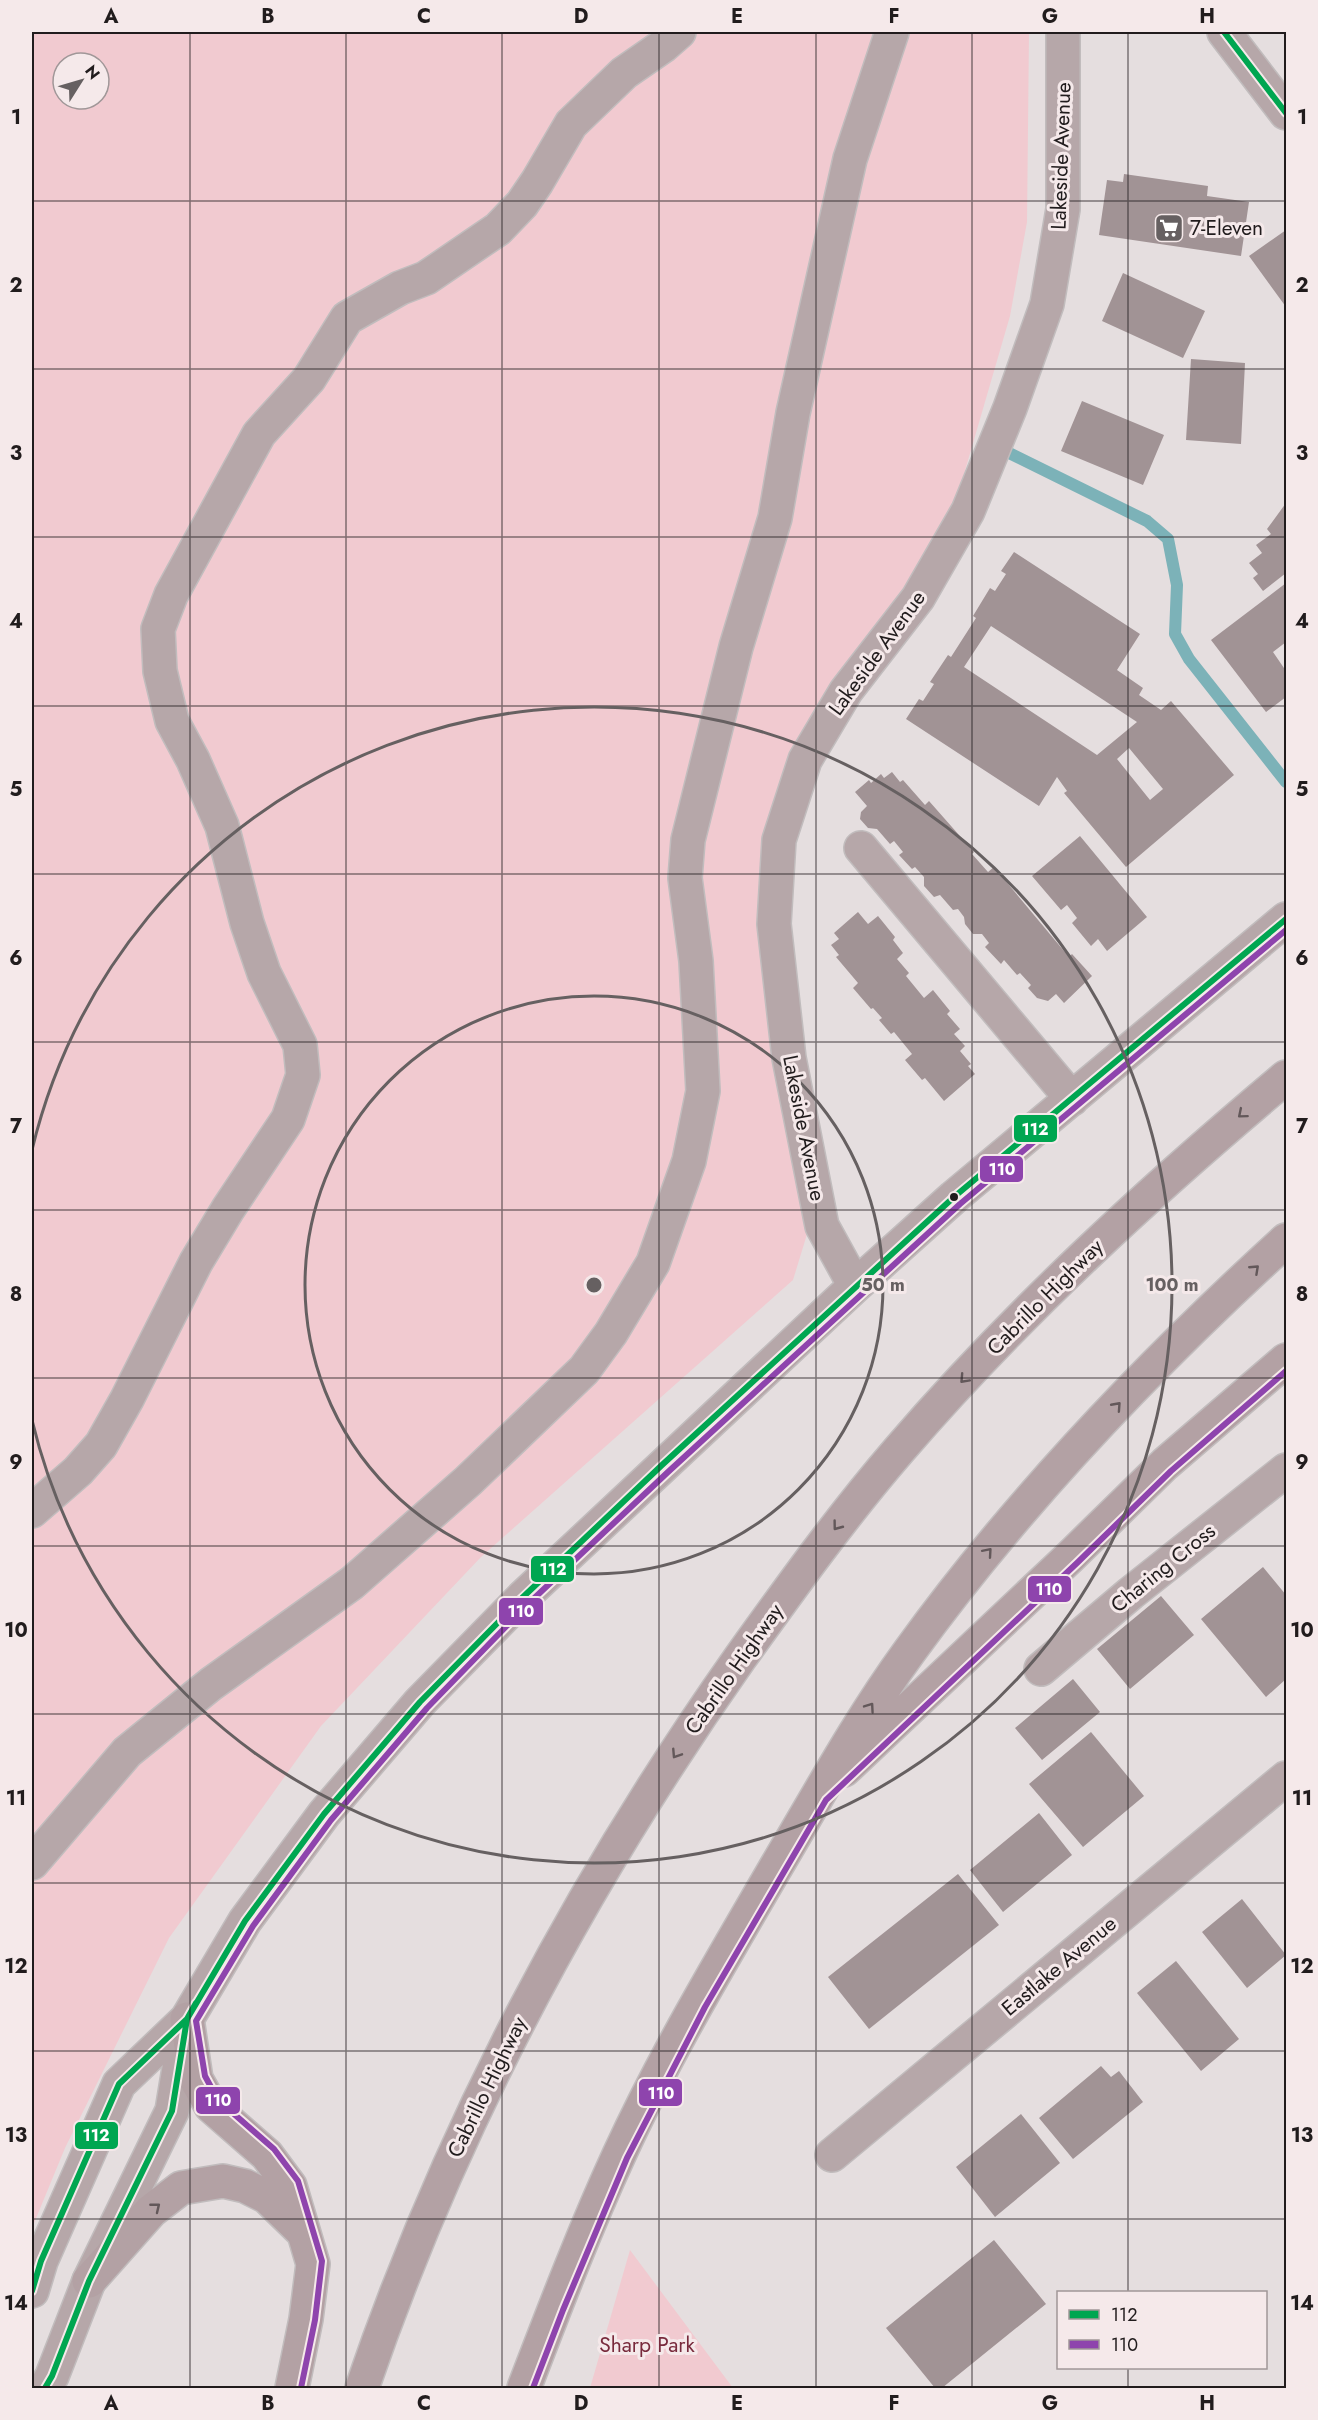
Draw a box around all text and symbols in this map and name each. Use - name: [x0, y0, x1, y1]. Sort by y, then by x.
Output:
- text: A: [103, 2, 119, 31]
- text: B: [261, 2, 275, 31]
- text: C: [417, 2, 431, 31]
- text: D: [574, 2, 588, 31]
- text: E: [731, 2, 743, 31]
- text: F: [888, 2, 900, 31]
- text: G: [1042, 2, 1058, 31]
- text: H: [1199, 2, 1215, 31]
- north arrow: [51, 51, 111, 111]
- text: N: [80, 60, 106, 84]
- street label: Lakeside Avenue: [1043, 81, 1079, 230]
- text: 1: [11, 103, 21, 132]
- text: 1: [1297, 103, 1307, 132]
- supermarket icon: 7-Eleven: [1153, 212, 1185, 244]
- place label: 7-Eleven: [1190, 213, 1263, 243]
- text: 2: [9, 271, 23, 300]
- text: 2: [1295, 271, 1309, 300]
- text: 3: [10, 439, 22, 468]
- text: 3: [1296, 439, 1308, 468]
- street label: Lakeside Avenue: [821, 584, 933, 722]
- text: 4: [9, 607, 23, 636]
- text: 4: [1295, 607, 1309, 636]
- text: 5: [10, 775, 23, 804]
- text: 5: [1296, 775, 1309, 804]
- text: 6: [9, 944, 23, 973]
- text: 6: [1295, 944, 1309, 973]
- street label: Lakeside Avenue: [775, 1053, 833, 1204]
- one-way arrow: [1238, 1107, 1249, 1118]
- text: 7: [10, 1112, 23, 1141]
- text: 7: [1296, 1112, 1309, 1141]
- line badge: 112: [1013, 1114, 1058, 1143]
- text: 112: [1022, 1118, 1048, 1141]
- line badge: 110: [979, 1155, 1024, 1183]
- text: 110: [989, 1158, 1015, 1181]
- unlabelled marker: [948, 1191, 960, 1203]
- street label: Cabrillo Highway: [980, 1232, 1110, 1362]
- one-way arrow: [1248, 1265, 1259, 1276]
- text: 50 m: [861, 1272, 905, 1298]
- text: 100 m: [1145, 1272, 1199, 1298]
- centre of rings: [584, 1275, 604, 1295]
- text: 8: [10, 1280, 22, 1309]
- text: 8: [1296, 1280, 1308, 1309]
- one-way arrow: [960, 1371, 971, 1382]
- one-way arrow: [1110, 1402, 1121, 1412]
- text: 9: [9, 1448, 23, 1477]
- text: 9: [1295, 1448, 1309, 1477]
- street label: Charing Cross: [1104, 1516, 1222, 1620]
- one-way arrow: [833, 1520, 844, 1531]
- one-way arrow: [981, 1548, 992, 1559]
- line badge: 112: [530, 1555, 575, 1583]
- text: 112: [540, 1558, 566, 1581]
- line badge: 110: [1027, 1575, 1072, 1603]
- text: 110: [1036, 1578, 1062, 1601]
- line badge: 110: [498, 1597, 544, 1626]
- street label: Cabrillo Highway: [678, 1597, 791, 1740]
- text: 110: [508, 1600, 534, 1623]
- text: 10: [4, 1616, 28, 1645]
- text: 10: [1290, 1616, 1314, 1645]
- one-way arrow: [863, 1703, 874, 1714]
- one-way arrow: [671, 1748, 683, 1758]
- text: 11: [6, 1784, 26, 1813]
- text: 11: [1292, 1784, 1312, 1813]
- street label: Eastlake Avenue: [995, 1909, 1123, 2023]
- text: 12: [4, 1952, 28, 1981]
- text: 12: [1290, 1952, 1314, 1981]
- street label: Cabrillo Highway: [440, 2011, 534, 2163]
- line badge: 110: [638, 2078, 683, 2107]
- text: 110: [648, 2082, 674, 2105]
- line badge: 110: [195, 2086, 241, 2115]
- text: 110: [205, 2089, 231, 2112]
- text: 13: [5, 2121, 27, 2150]
- line badge: 112: [74, 2121, 119, 2150]
- text: 13: [1291, 2121, 1313, 2150]
- text: 112: [83, 2124, 109, 2147]
- one-way arrow: [150, 2204, 161, 2215]
- text: 14: [4, 2289, 28, 2318]
- text: 14: [1290, 2289, 1314, 2318]
- legend: [1057, 2291, 1267, 2369]
- text: 112: [1111, 2302, 1137, 2328]
- park label: Sharp Park: [599, 2330, 696, 2360]
- text: 110: [1111, 2332, 1138, 2358]
- text: A: [103, 2389, 119, 2418]
- text: B: [261, 2389, 275, 2418]
- text: C: [417, 2389, 431, 2418]
- text: D: [574, 2389, 588, 2418]
- text: E: [731, 2389, 743, 2418]
- text: F: [888, 2389, 900, 2418]
- text: G: [1042, 2389, 1058, 2418]
- text: H: [1199, 2389, 1215, 2418]

